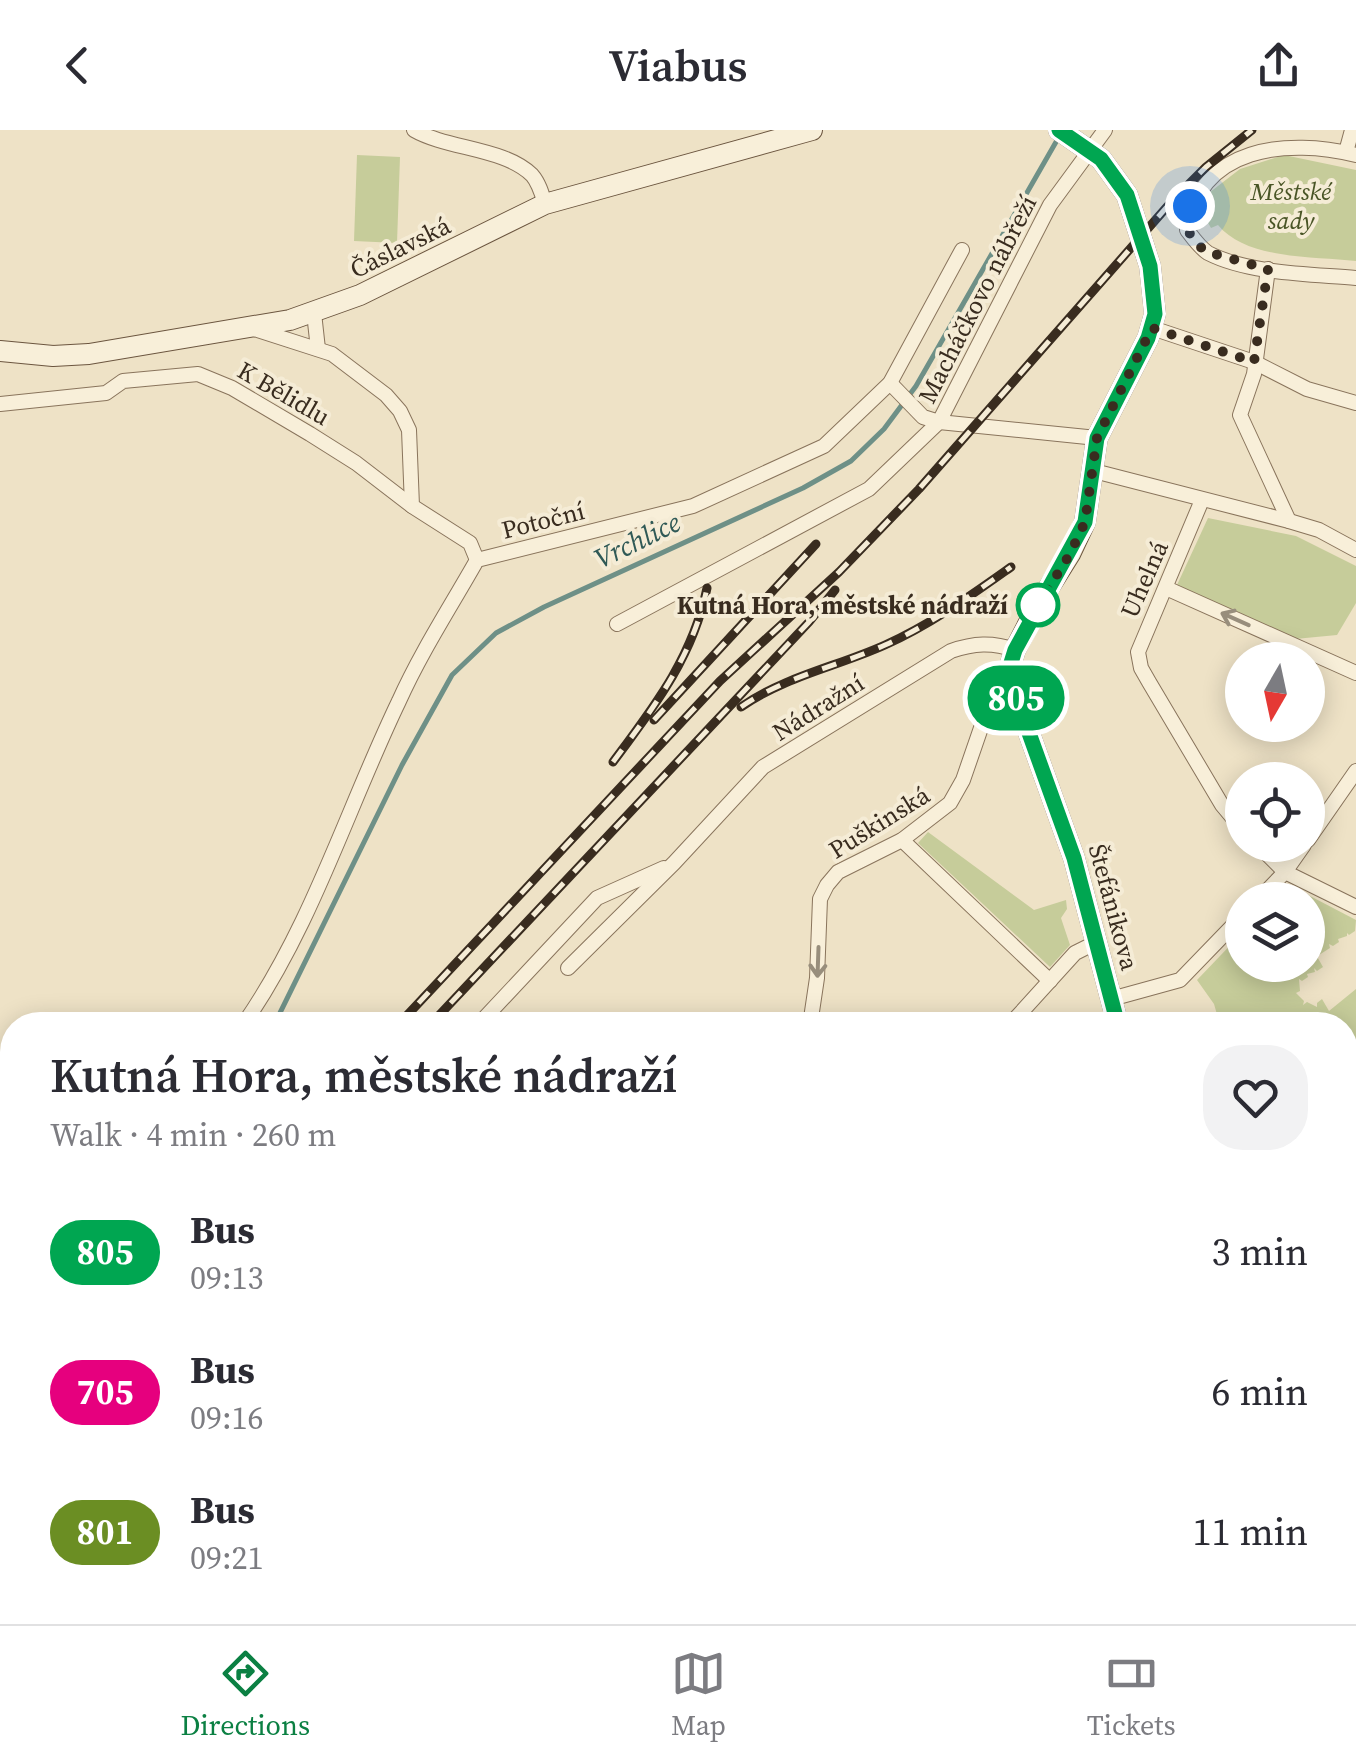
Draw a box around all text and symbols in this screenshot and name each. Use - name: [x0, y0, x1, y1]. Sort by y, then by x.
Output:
- text: Viabus: [609, 34, 747, 96]
- icon: back: [50, 38, 105, 93]
- icon: share: [1251, 38, 1306, 93]
- park label: Městské sady: [1250, 174, 1333, 237]
- your location: [1165, 181, 1215, 231]
- street label: Macháčkovo nábřeží: [910, 189, 1044, 409]
- street label: Čáslavská: [344, 208, 456, 286]
- street label: K Bělidlu: [232, 353, 336, 433]
- street label: Potoční: [498, 493, 588, 547]
- water label: Vrchlice: [588, 503, 687, 577]
- street label: Uhelná: [1112, 535, 1176, 623]
- marker: Kutná Hora, městské nádraží: [1017, 584, 1059, 626]
- place label: Kutná Hora, městské nádraží: [677, 588, 1008, 622]
- one-way arrow: [1220, 609, 1251, 627]
- north arrow: [1225, 642, 1325, 742]
- map controls: [1225, 642, 1325, 982]
- street label: Nádražní: [766, 666, 870, 748]
- line badge: 805: [958, 666, 1074, 730]
- text: 805: [988, 674, 1044, 722]
- button: locate: [1225, 762, 1325, 862]
- street label: Puškinská: [822, 777, 936, 866]
- street label: Štefánikova: [1081, 840, 1147, 974]
- button: layers: [1225, 882, 1325, 982]
- one-way arrow: [808, 946, 827, 978]
- text: Kutná Hora, městské nádraží: [50, 1042, 677, 1108]
- button: heart: [1203, 1045, 1308, 1150]
- text: Walk · 4 min · 260 m: [50, 1113, 336, 1157]
- text: Bus: [190, 1204, 255, 1256]
- text: 3 min: [1212, 1226, 1308, 1278]
- text: 805: [77, 1228, 133, 1276]
- text: 09:13: [190, 1256, 264, 1300]
- text: Bus: [190, 1344, 255, 1396]
- text: 6 min: [1212, 1366, 1308, 1418]
- text: 705: [77, 1368, 133, 1416]
- text: 09:16: [190, 1396, 264, 1440]
- text: Bus: [190, 1484, 255, 1536]
- text: 11 min: [1193, 1506, 1308, 1558]
- text: 801: [77, 1508, 133, 1556]
- text: 09:21: [190, 1536, 264, 1580]
- tab: Directions: [180, 1646, 310, 1744]
- tab: Map: [671, 1646, 726, 1744]
- tab: Tickets: [1087, 1646, 1176, 1744]

